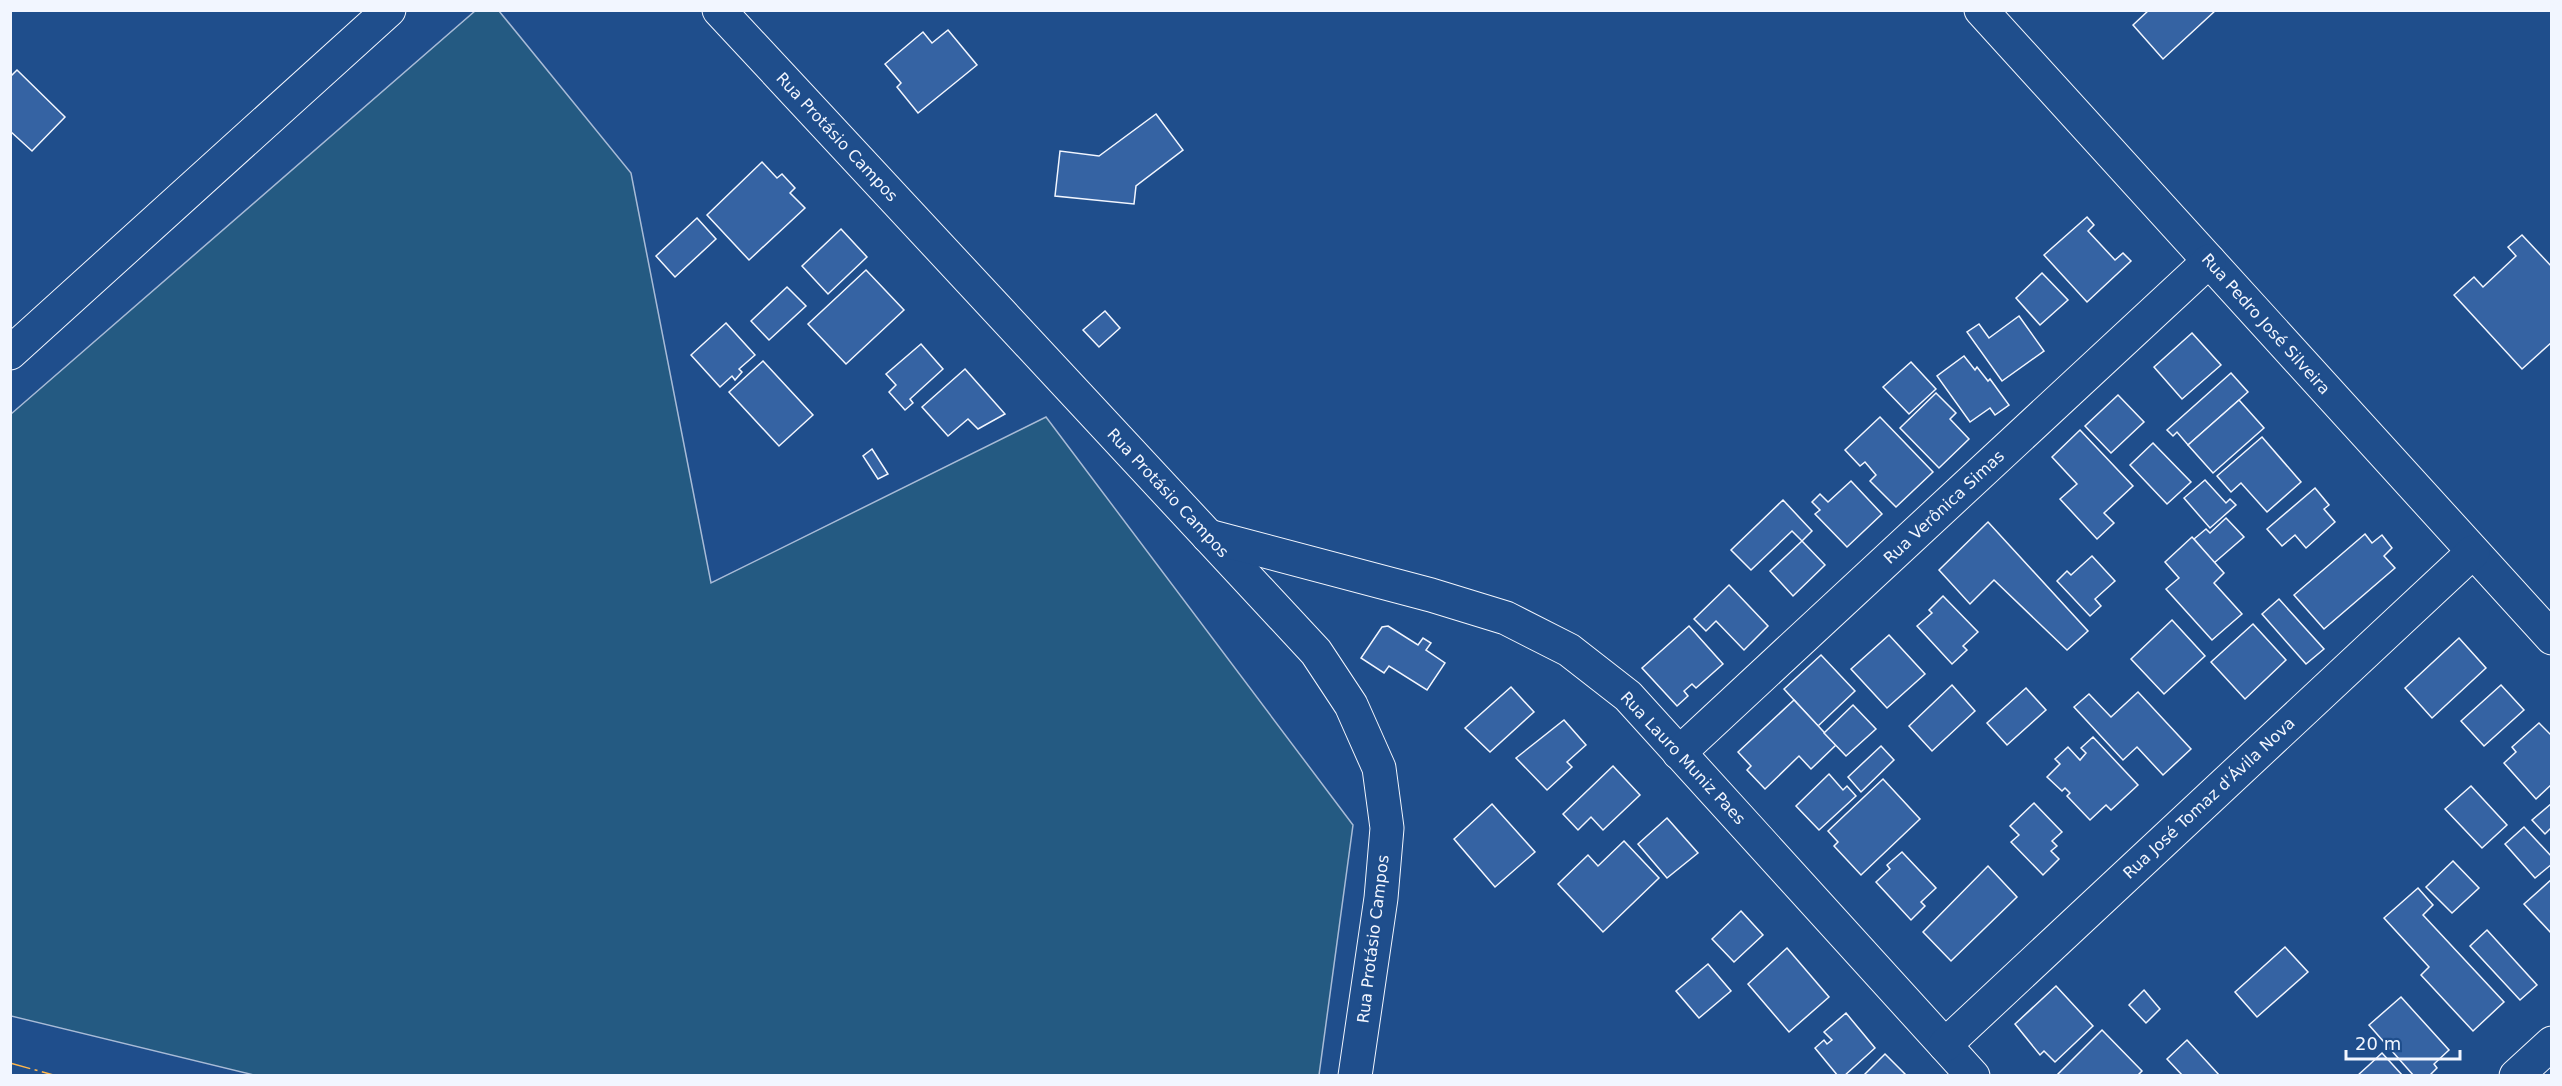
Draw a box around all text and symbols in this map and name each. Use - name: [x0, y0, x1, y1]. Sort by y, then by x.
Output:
- street label: Rua Protásio Campos: [772, 69, 902, 205]
- street label: Rua Pedro José Silveira: [2198, 250, 2334, 398]
- street label: Rua Protásio Campos: [1103, 425, 1233, 561]
- street label: Rua Verônica Simas: [1880, 446, 2008, 568]
- street label: Rua Lauro Muniz Paes: [1617, 688, 1749, 828]
- street label: Rua José Tomaz d'Ávila Nova: [2119, 713, 2299, 883]
- street label: Rua Protásio Campos: [1353, 854, 1393, 1024]
- scale bar: [2346, 1023, 2460, 1061]
- text: 20 m: [2355, 1033, 2401, 1054]

